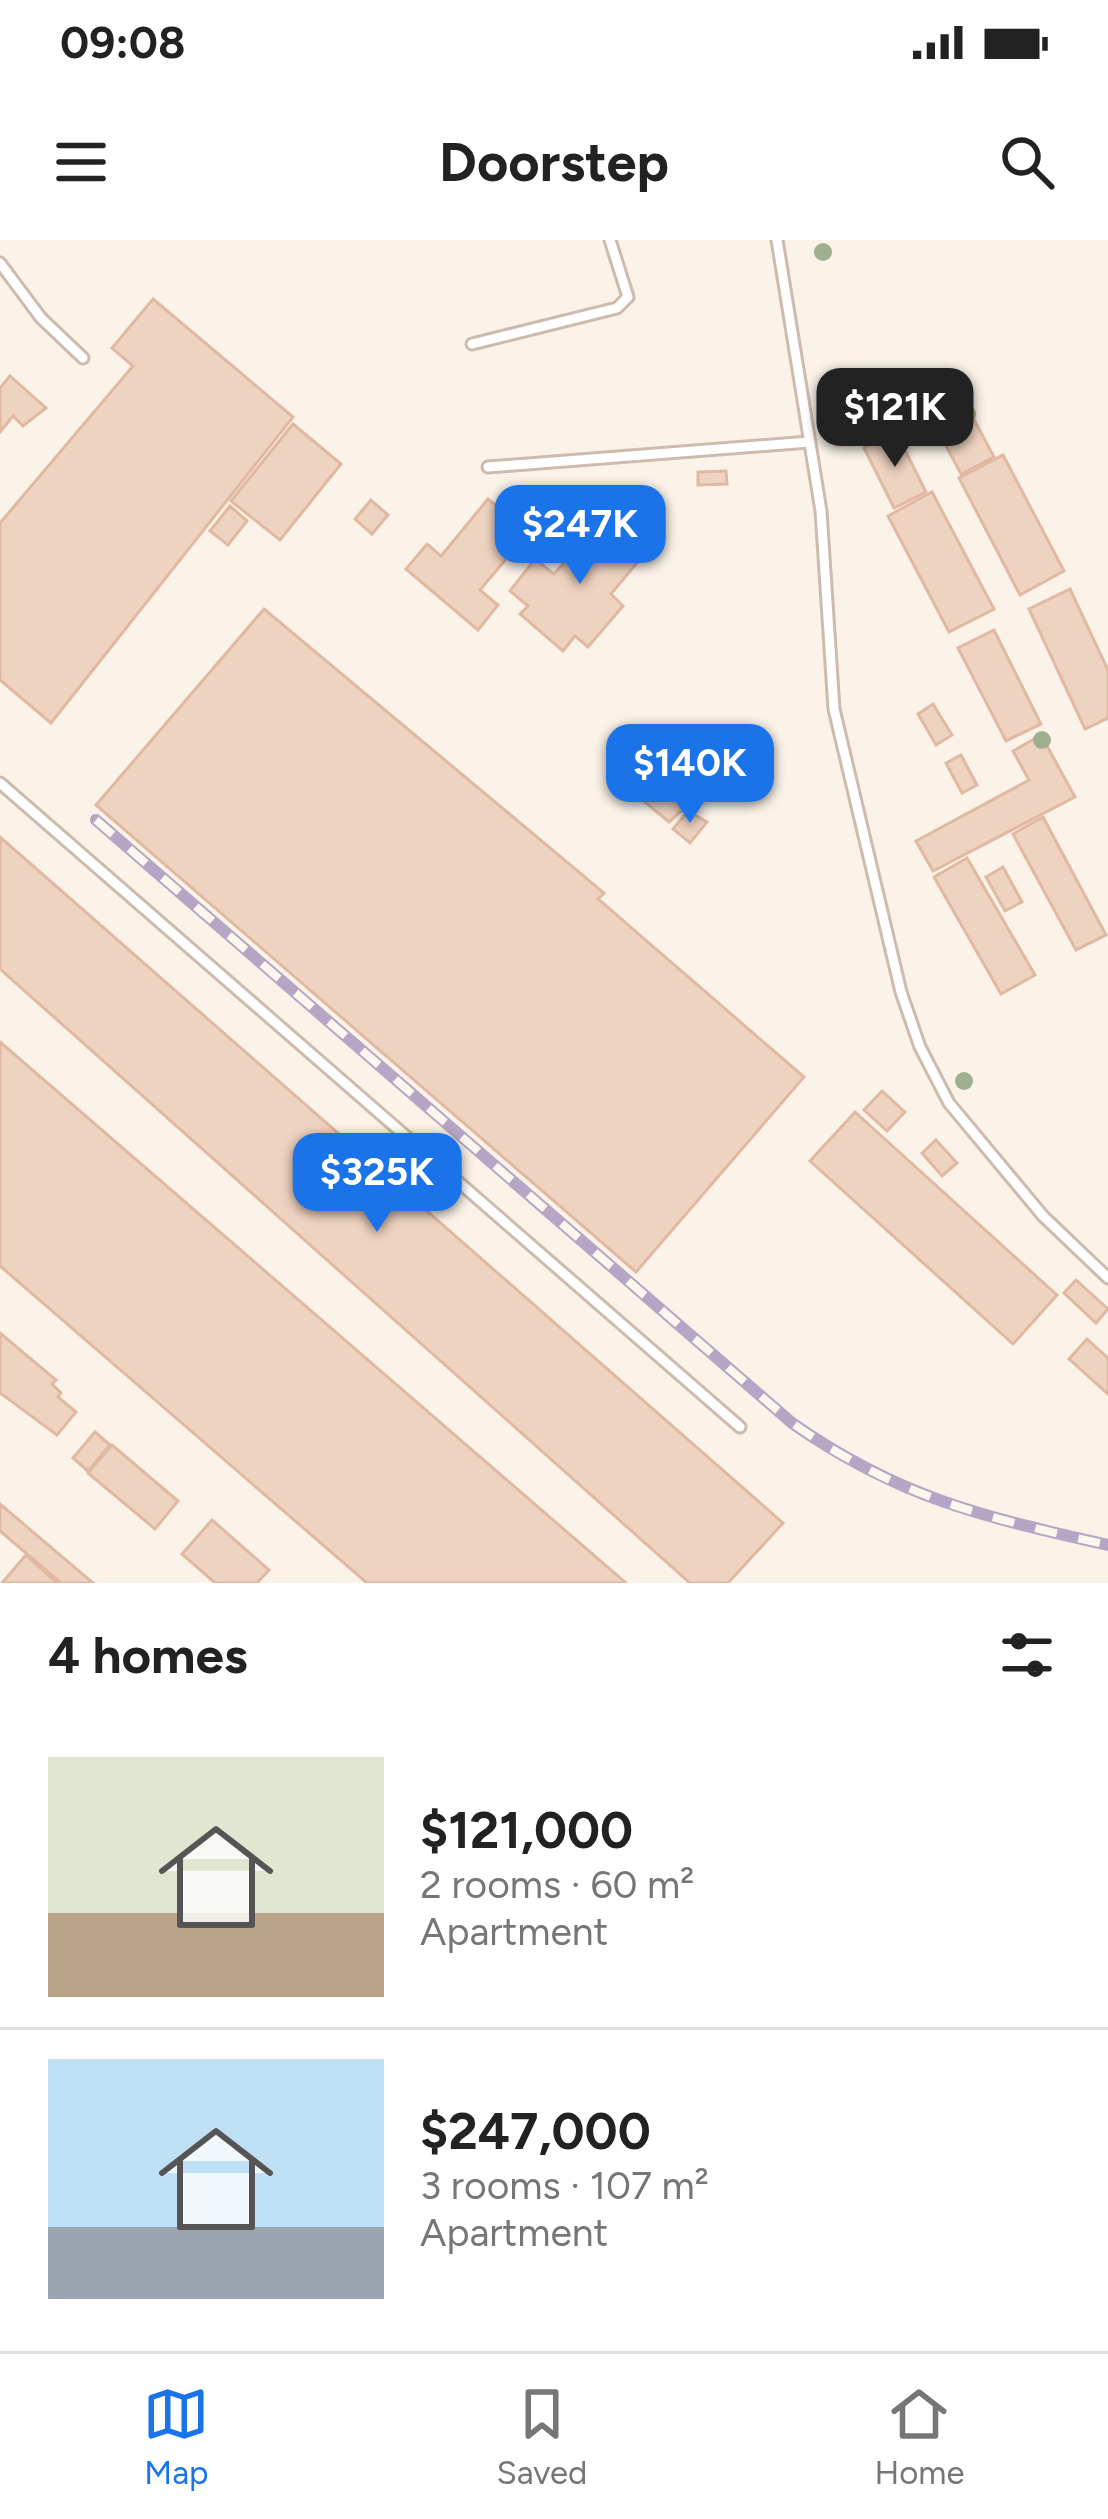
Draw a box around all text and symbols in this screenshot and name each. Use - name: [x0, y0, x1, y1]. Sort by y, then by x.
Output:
- text: 09:08: [60, 15, 186, 69]
- icon: menu: [48, 129, 114, 195]
- icon: search: [994, 129, 1060, 195]
- text: Doorstep: [439, 130, 669, 195]
- pin: $121K: [811, 368, 979, 470]
- text: $121K: [843, 383, 947, 430]
- pin: $247K: [496, 485, 664, 587]
- text: $247K: [522, 500, 638, 547]
- pin: $140K: [606, 724, 774, 826]
- text: $140K: [633, 739, 747, 786]
- pin: $325K: [293, 1133, 461, 1235]
- text: $325K: [320, 1148, 434, 1195]
- icon: filters: [994, 1622, 1060, 1688]
- text: 4 homes: [48, 1625, 248, 1686]
- text: $121,000: [420, 1800, 633, 1861]
- icon: home: [144, 1805, 288, 1949]
- text: 2 rooms · 60 m²: [420, 1861, 694, 1908]
- text: Apartment: [420, 1908, 608, 1955]
- text: $247,000: [420, 2101, 651, 2162]
- icon: home: [144, 2107, 288, 2251]
- text: 3 rooms · 107 m²: [420, 2162, 709, 2209]
- text: Apartment: [420, 2209, 608, 2256]
- tab: Map: [143, 2381, 209, 2492]
- tab: Saved: [496, 2381, 587, 2492]
- tab: Home: [874, 2381, 964, 2492]

